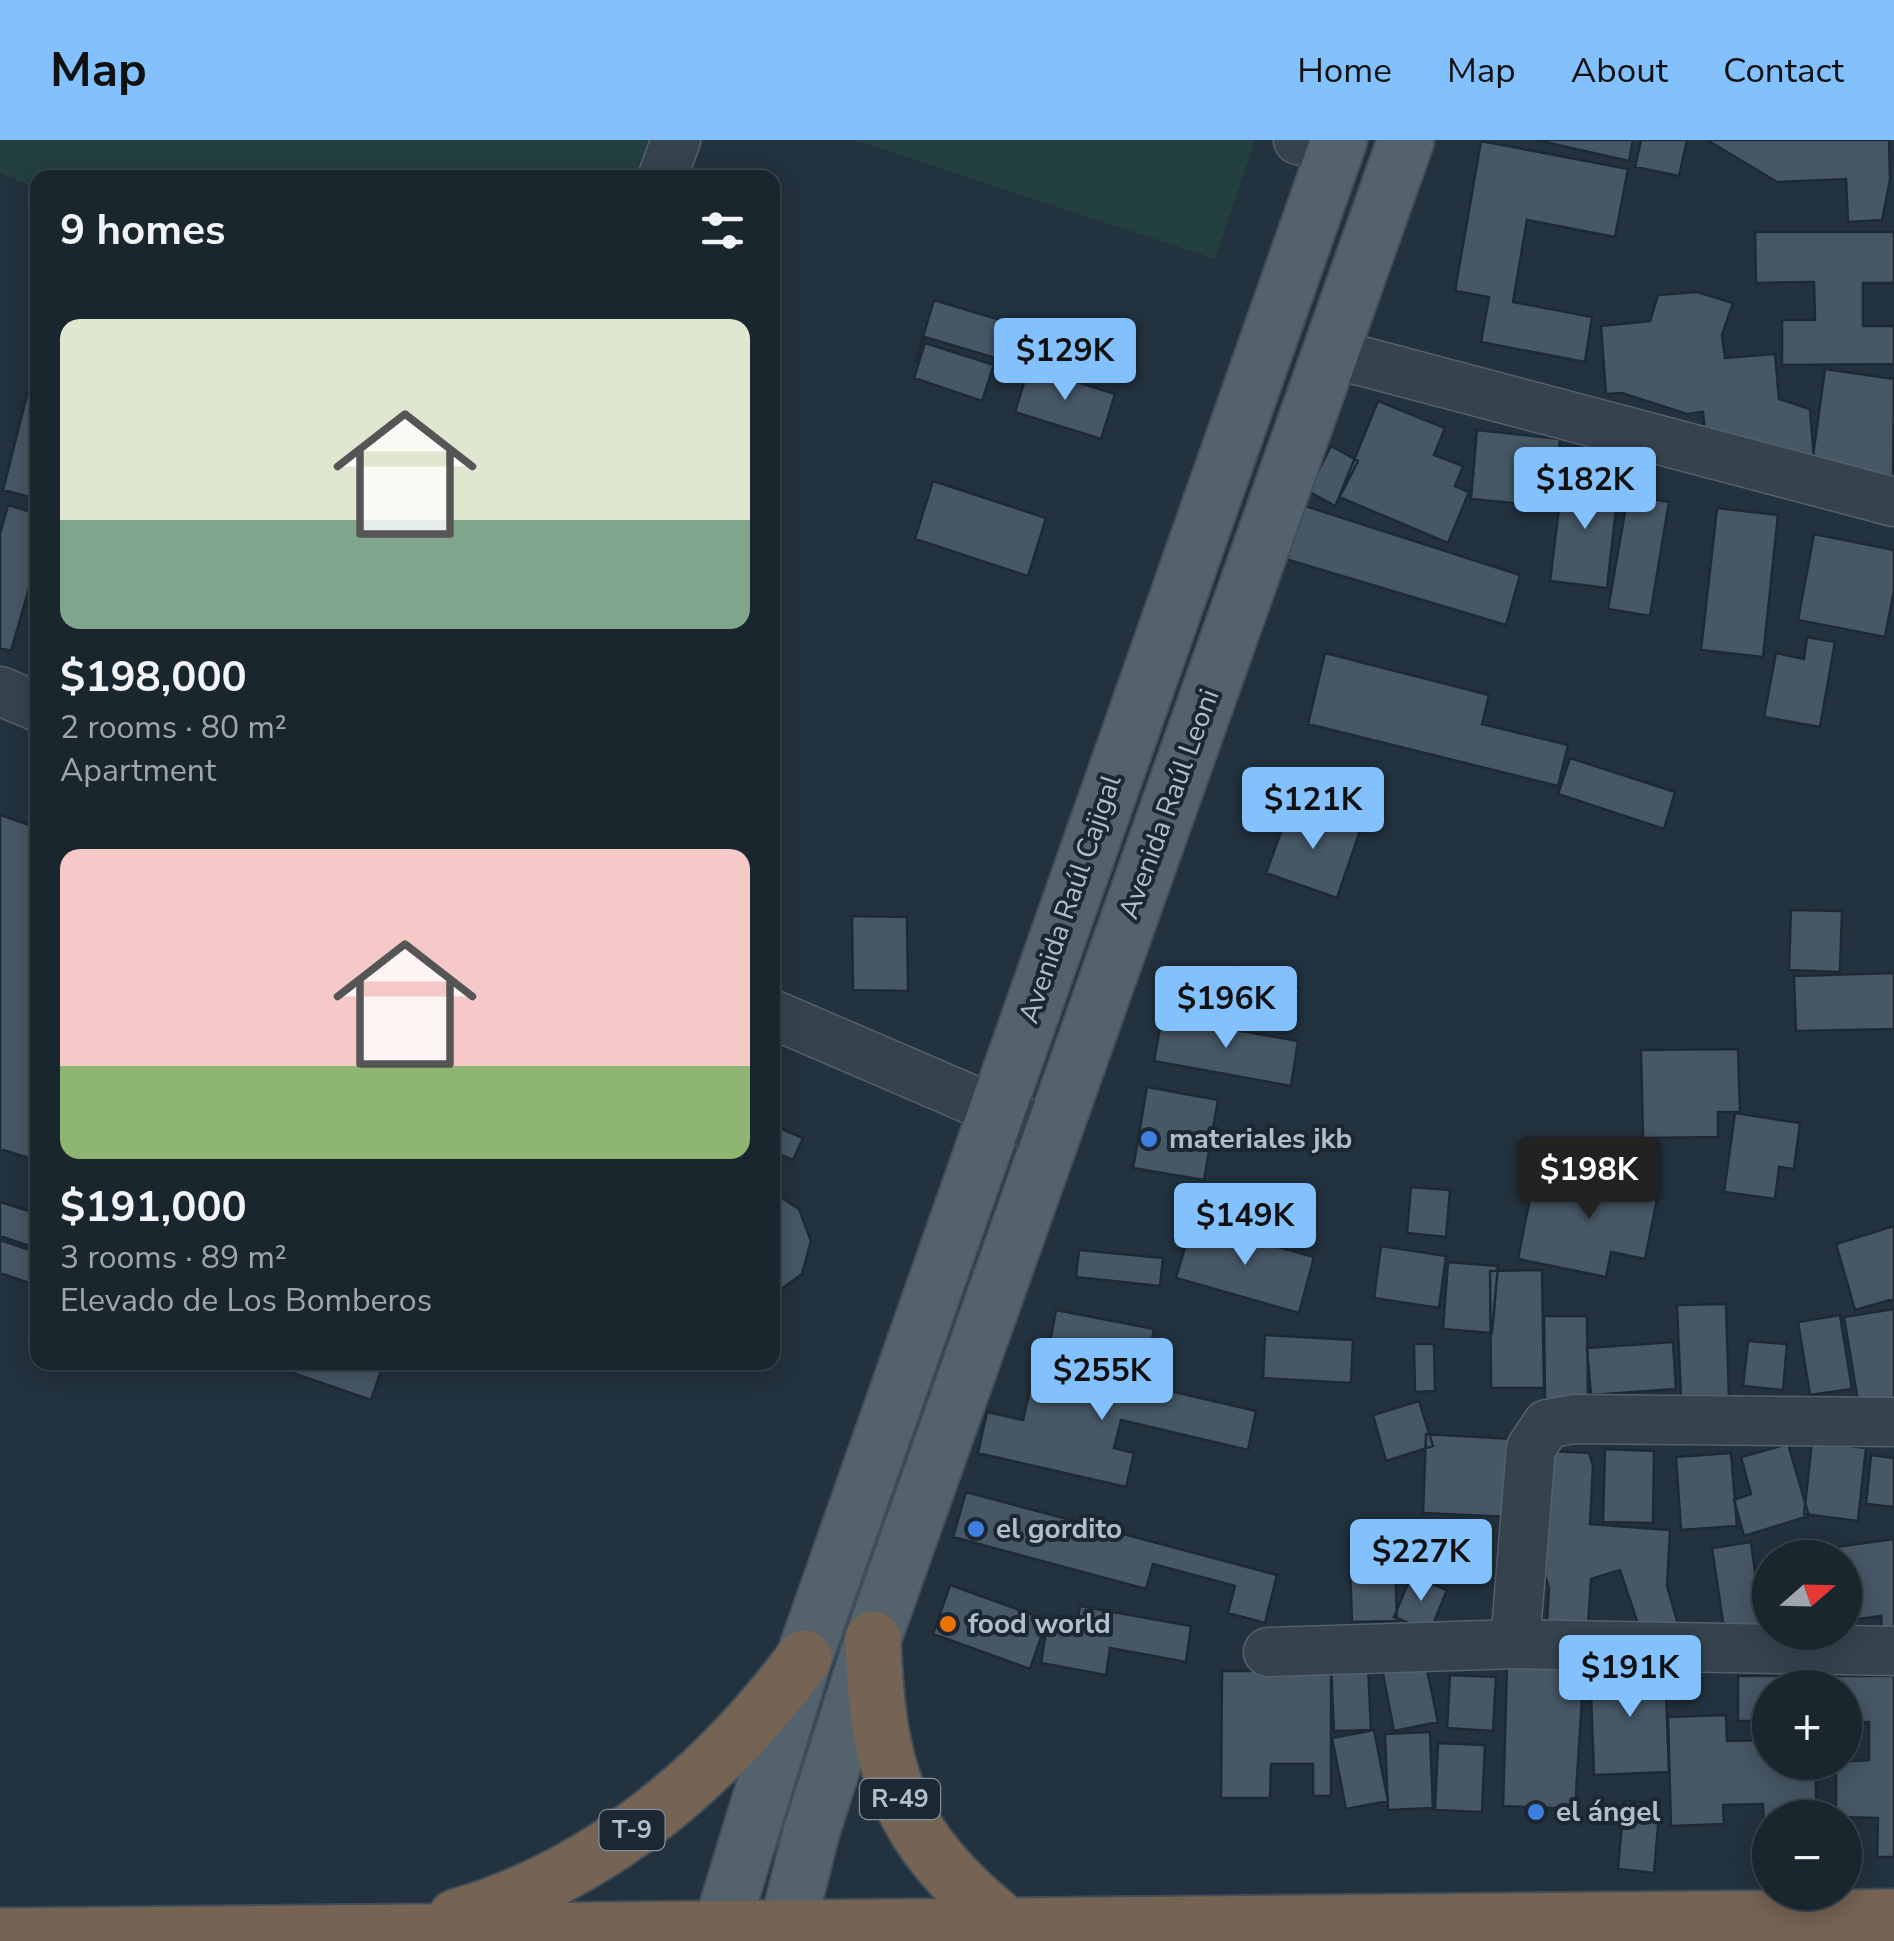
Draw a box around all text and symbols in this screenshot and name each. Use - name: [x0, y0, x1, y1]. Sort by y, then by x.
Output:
- text: Map: [50, 37, 147, 103]
- text: Home: [1297, 47, 1392, 94]
- text: Map: [1447, 47, 1516, 94]
- text: About: [1571, 47, 1668, 94]
- text: Contact: [1723, 47, 1844, 94]
- text: 9 homes: [60, 202, 225, 259]
- icon: filters: [695, 203, 750, 258]
- pin: $129K: [995, 318, 1135, 403]
- text: $129K: [1016, 329, 1114, 372]
- icon: home: [315, 384, 495, 564]
- pin: $182K: [1515, 447, 1655, 532]
- text: $182K: [1536, 458, 1634, 501]
- text: $198,000: [60, 649, 247, 706]
- street label: Avenida Raúl Leoni: [1110, 684, 1228, 924]
- text: 2 rooms · 80 m²: [60, 706, 287, 749]
- text: Apartment: [60, 749, 216, 792]
- pin: $121K: [1243, 767, 1383, 852]
- street label: Avenida Raúl Cajigal: [1010, 769, 1131, 1028]
- text: $121K: [1264, 778, 1362, 821]
- icon: home: [315, 914, 495, 1094]
- pin: $196K: [1156, 966, 1296, 1051]
- text: $196K: [1177, 977, 1275, 1020]
- place label: materiales jkb: [1169, 1120, 1352, 1158]
- marker: materiales jkb: [1138, 1128, 1160, 1150]
- pin: $198K: [1519, 1137, 1659, 1222]
- text: $198K: [1540, 1148, 1638, 1191]
- text: $191,000: [60, 1179, 247, 1236]
- pin: $149K: [1175, 1183, 1315, 1268]
- text: $149K: [1196, 1194, 1294, 1237]
- text: 3 rooms · 89 m²: [60, 1236, 287, 1279]
- text: Elevado de Los Bomberos: [60, 1279, 432, 1322]
- pin: $255K: [1032, 1338, 1172, 1423]
- text: $255K: [1053, 1349, 1151, 1392]
- place label: el gordito: [996, 1510, 1122, 1548]
- marker: el gordito: [965, 1518, 987, 1540]
- pin: $227K: [1351, 1519, 1491, 1604]
- text: $227K: [1372, 1530, 1470, 1573]
- north arrow: [1752, 1540, 1862, 1650]
- map controls: [1752, 1540, 1862, 1910]
- place label: food world: [968, 1605, 1111, 1643]
- marker: food world: [937, 1613, 959, 1635]
- pin: $191K: [1560, 1635, 1700, 1720]
- text: $191K: [1581, 1646, 1679, 1689]
- button: +: [1752, 1670, 1862, 1780]
- road number: R-49: [860, 1779, 940, 1819]
- place label: el ángel: [1556, 1793, 1660, 1831]
- button: −: [1752, 1800, 1862, 1910]
- marker: el ángel: [1525, 1801, 1547, 1823]
- road number: T-9: [600, 1810, 664, 1850]

